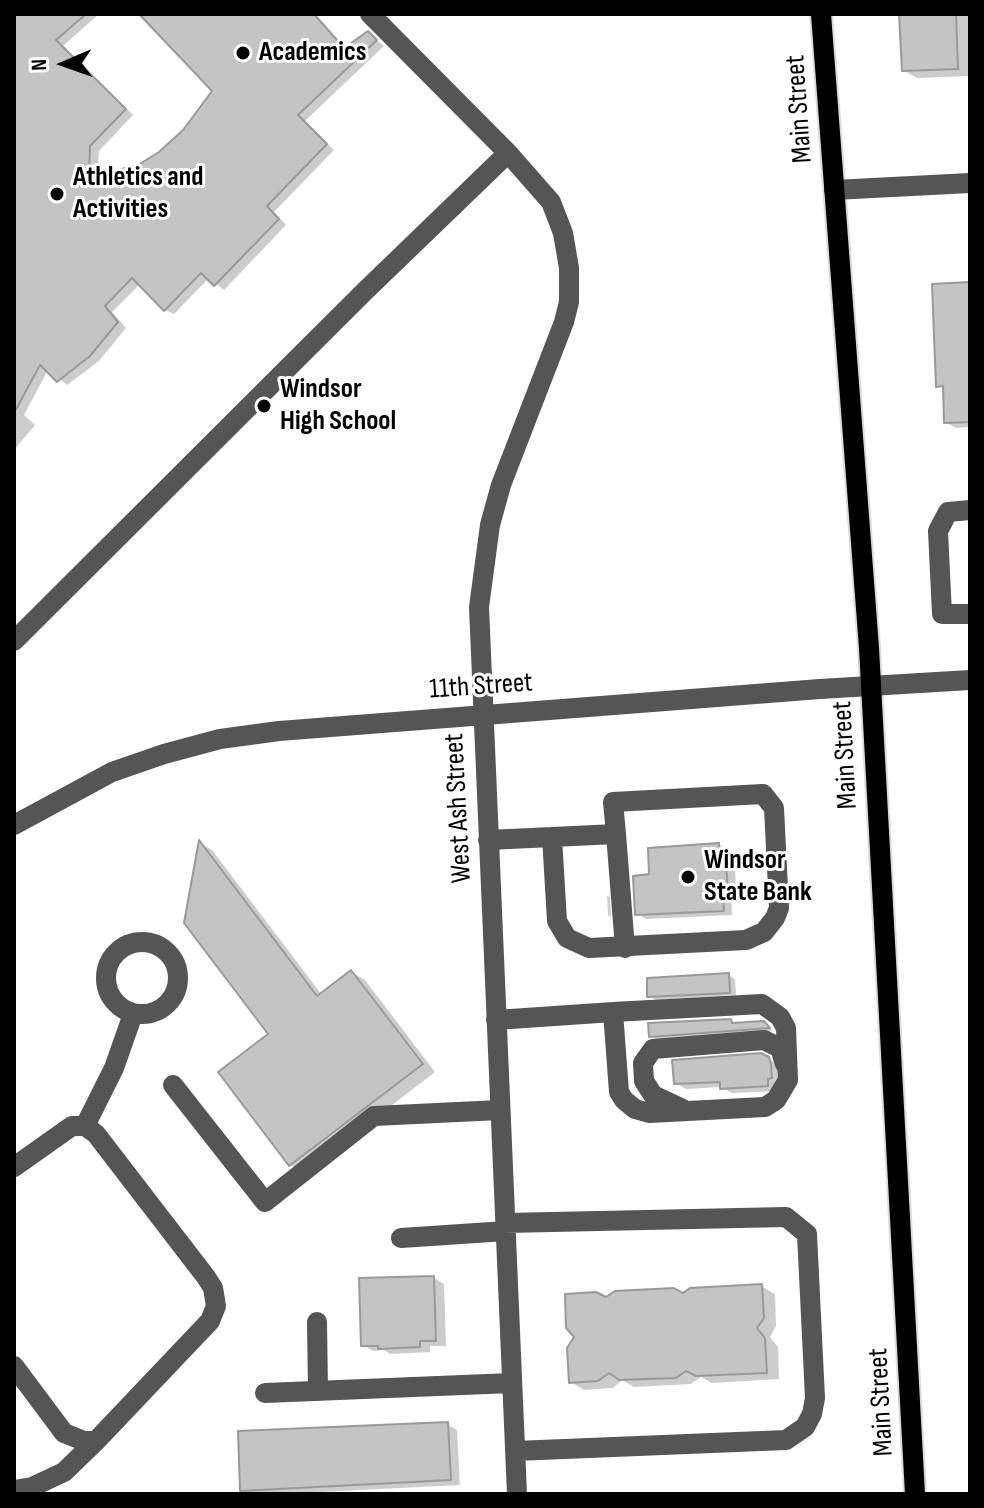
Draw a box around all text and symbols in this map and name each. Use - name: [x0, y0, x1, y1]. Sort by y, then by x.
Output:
- north arrow: [24, 24, 104, 104]
- place label: Academics: [259, 36, 367, 70]
- marker: Academics: [234, 44, 252, 62]
- street label: Main Street: [779, 54, 821, 164]
- text: N: [26, 59, 53, 71]
- place label: Athletics and Activities: [73, 161, 203, 227]
- marker: Athletics and Activities: [48, 185, 66, 203]
- place label: Windsor High School: [280, 373, 396, 439]
- marker: Windsor High School: [255, 397, 273, 415]
- street label: 11th Street: [428, 667, 534, 707]
- street label: Main Street: [826, 700, 866, 810]
- street label: West Ash Street: [438, 732, 480, 884]
- place label: Windsor State Bank: [704, 844, 812, 910]
- marker: Windsor State Bank: [679, 868, 697, 886]
- street label: Main Street: [862, 1347, 902, 1457]

